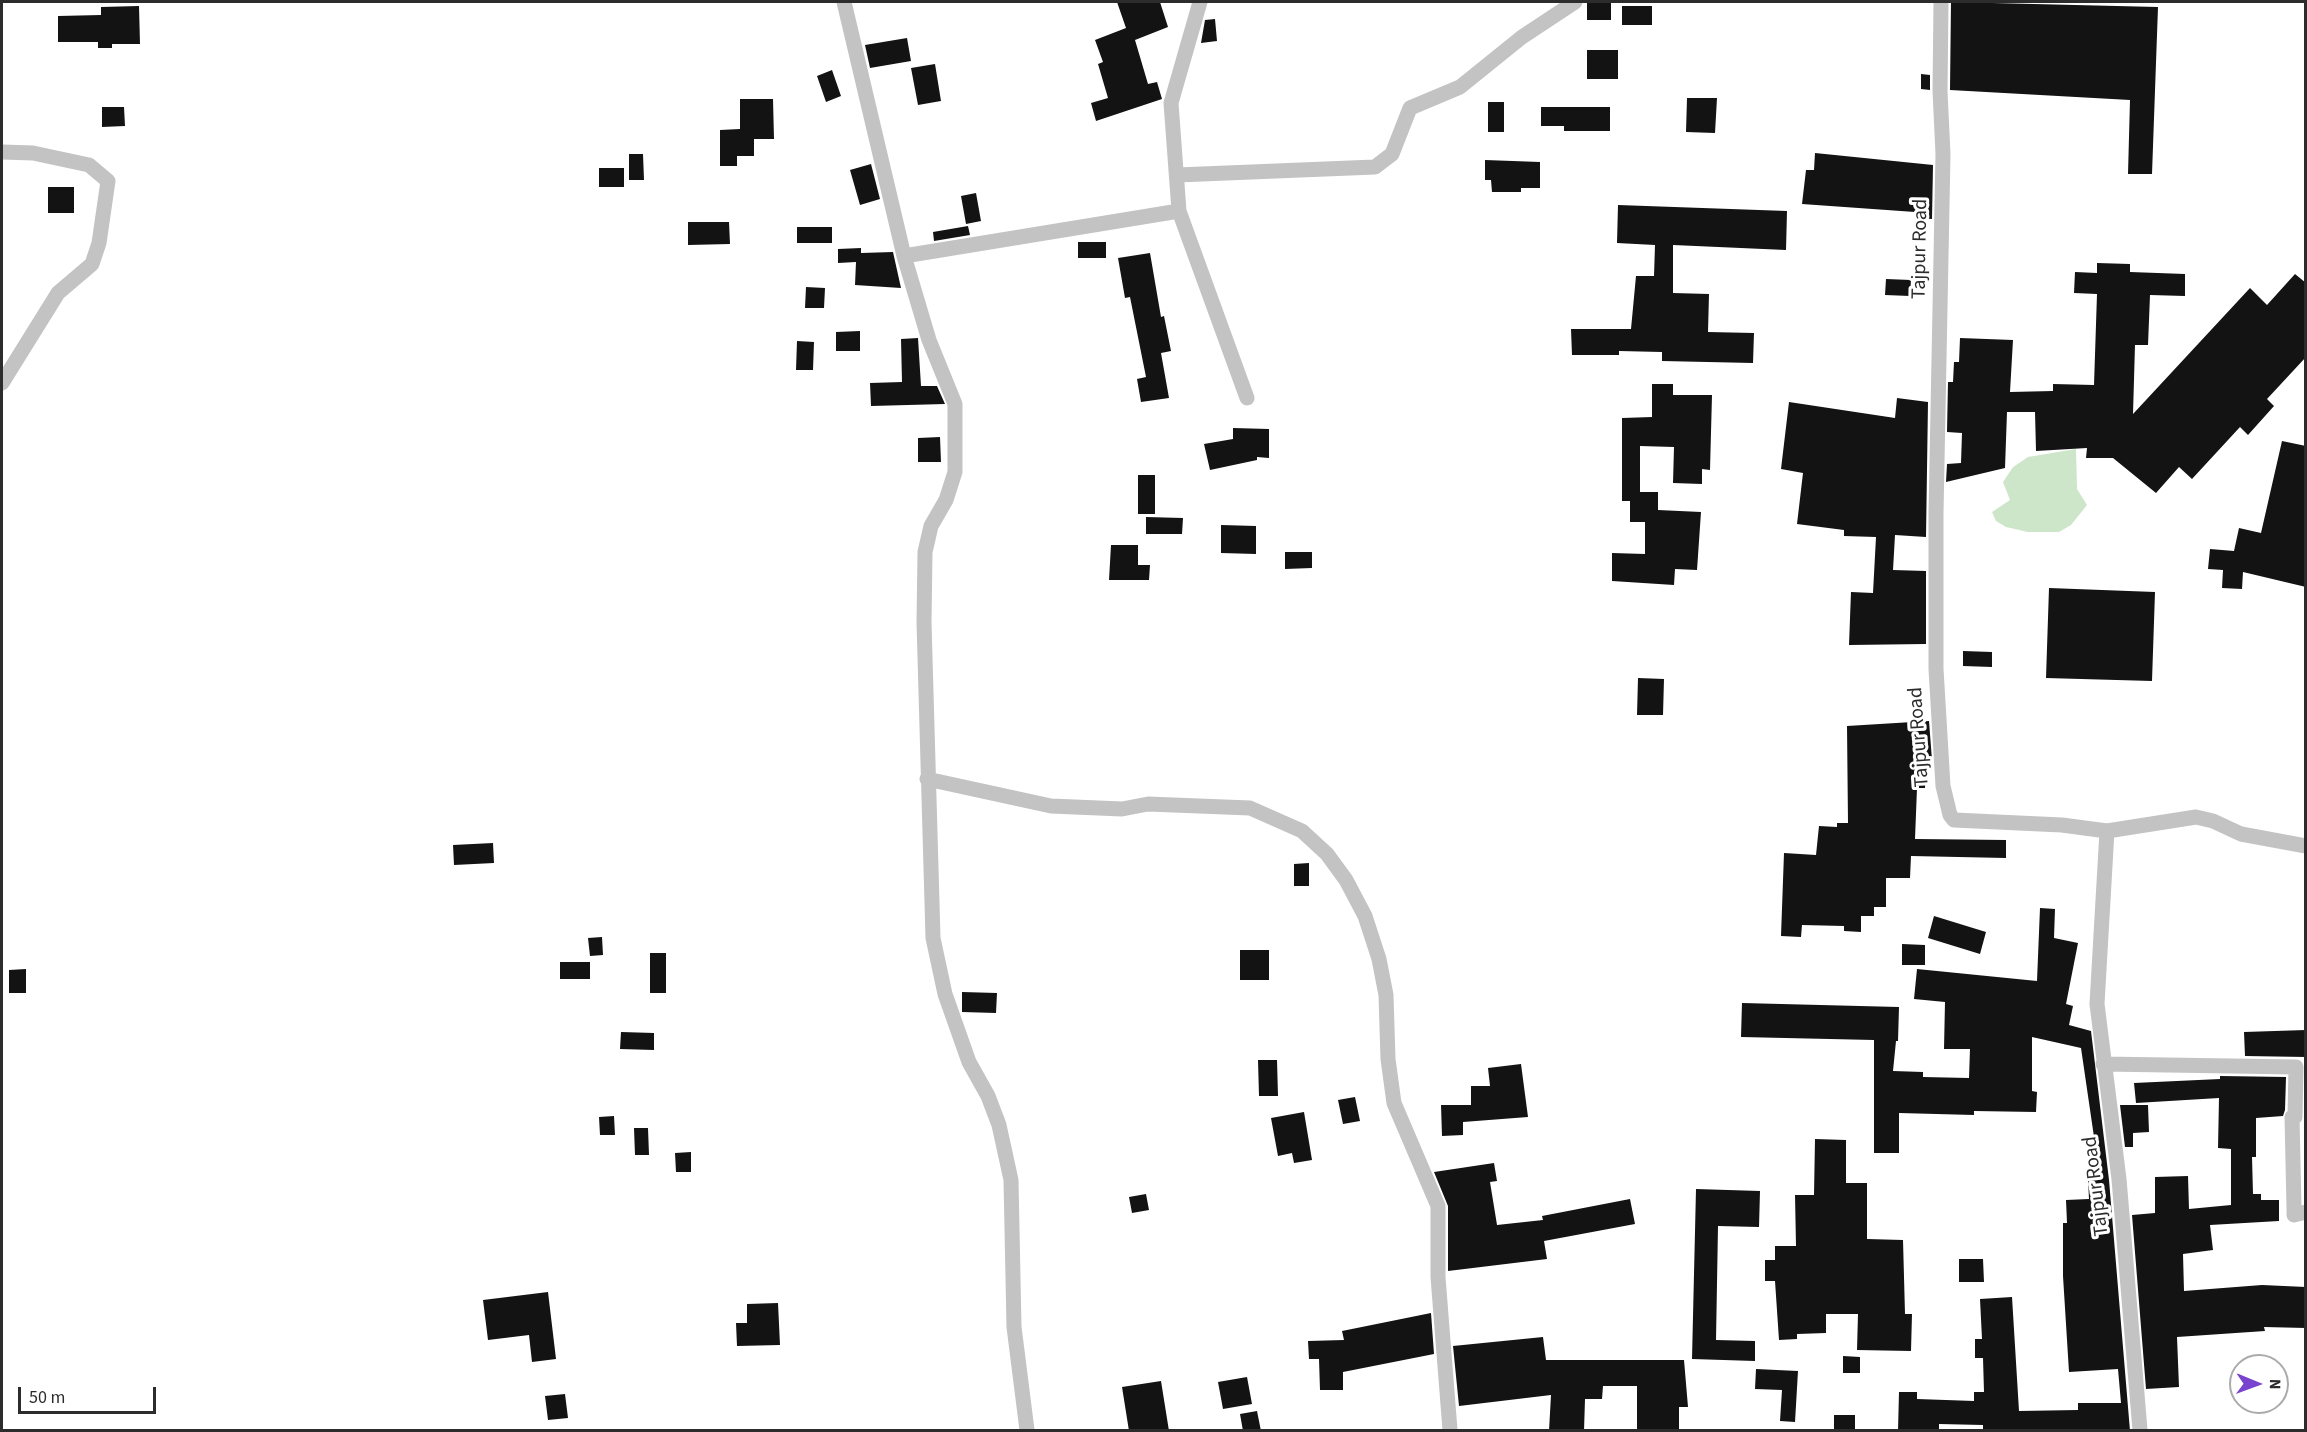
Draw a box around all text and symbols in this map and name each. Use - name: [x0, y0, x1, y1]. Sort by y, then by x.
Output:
- street label: Tajpur Road: [1908, 199, 1934, 299]
- street label: Tajpur Road: [1905, 686, 1935, 788]
- street label: Tajpur Road: [2079, 1135, 2115, 1237]
- north arrow: [2229, 1354, 2289, 1414]
- scale bar: [21, 1375, 159, 1413]
- text: N: [2264, 1379, 2286, 1390]
- text: 50 m: [29, 1385, 65, 1410]

